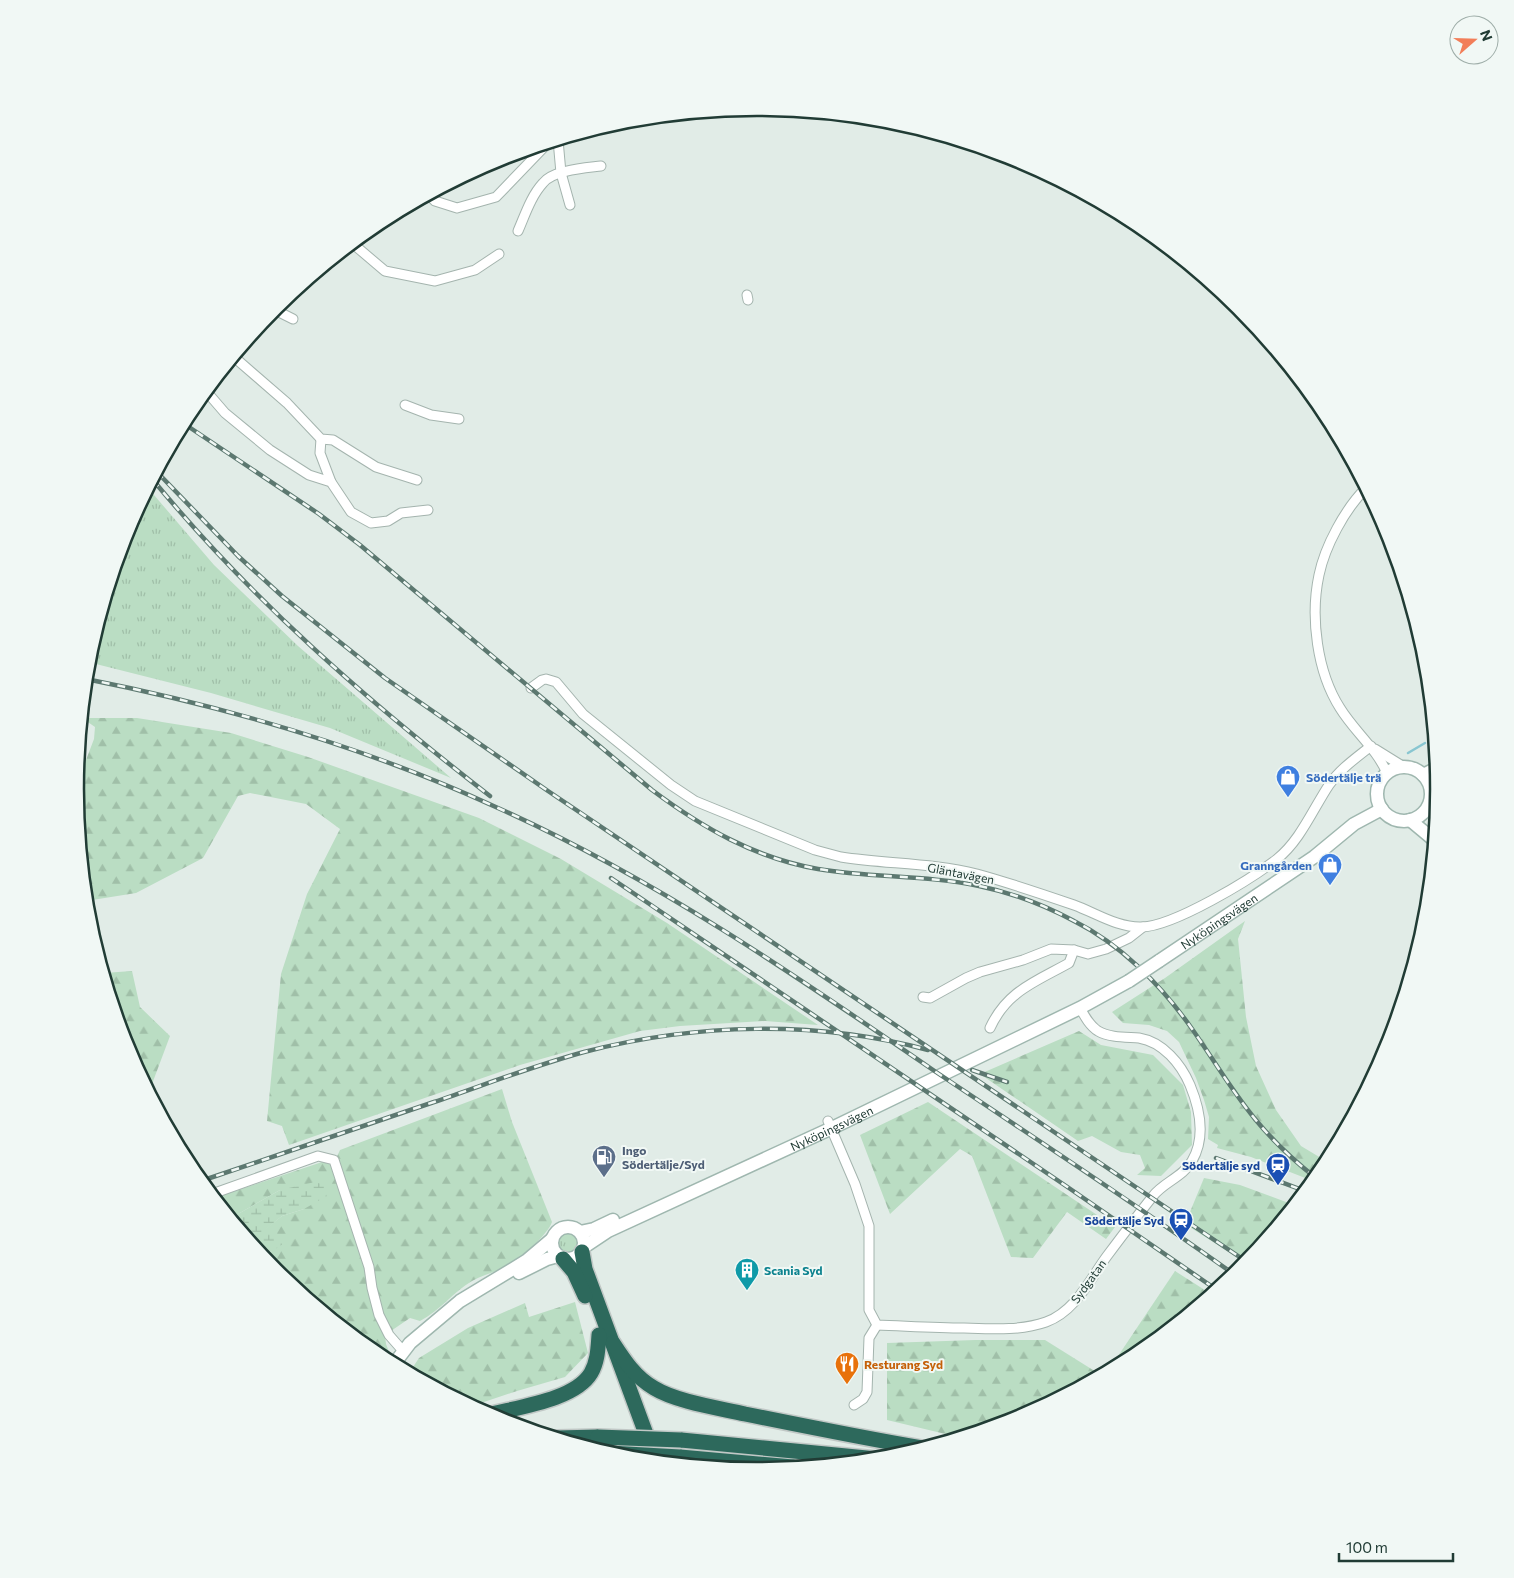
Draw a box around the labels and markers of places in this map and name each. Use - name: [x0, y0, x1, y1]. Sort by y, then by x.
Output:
- shop icon: Södertälje trä: [1275, 764, 1301, 798]
- place label: Södertälje trä: [1306, 770, 1381, 784]
- shop icon: Granngården: [1317, 852, 1343, 886]
- place label: Granngården: [1240, 858, 1312, 872]
- place label: Ingo Södertälje/Syd: [622, 1143, 705, 1171]
- fuel station icon: Ingo Södertälje/Syd: [591, 1144, 617, 1178]
- station icon: Södertälje syd: [1265, 1152, 1291, 1186]
- place label: Södertälje syd: [1182, 1158, 1260, 1172]
- station icon: Södertälje Syd: [1168, 1207, 1194, 1241]
- place label: Södertälje Syd: [1084, 1213, 1164, 1227]
- building icon: Scania Syd: [734, 1257, 760, 1291]
- place label: Scania Syd: [764, 1263, 823, 1277]
- restaurant icon: Resturang Syd: [834, 1351, 860, 1385]
- place label: Resturang Syd: [864, 1357, 943, 1371]

